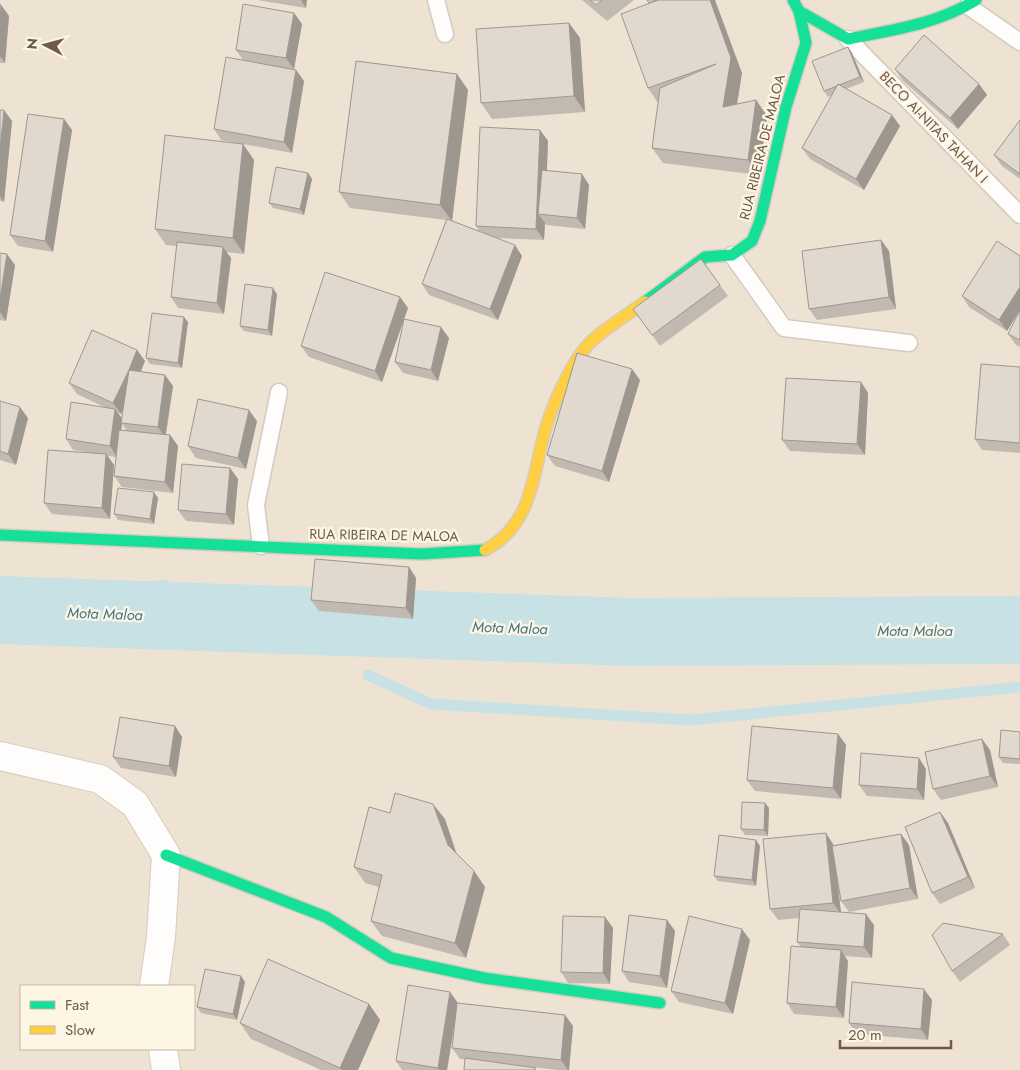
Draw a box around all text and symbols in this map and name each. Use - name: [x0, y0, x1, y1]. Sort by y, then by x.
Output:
- north arrow: [20, 20, 70, 70]
- text: N: [22, 37, 43, 50]
- street label: BECO AI-NITAS TAHAN I: [875, 67, 993, 187]
- street label: RUA RIBEIRA DE MALOA: [734, 71, 790, 222]
- street label: RUA RIBEIRA DE MALOA: [309, 524, 460, 546]
- water label: Mota Maloa: [67, 602, 144, 626]
- water label: Mota Maloa: [472, 616, 549, 640]
- water label: Mota Maloa: [877, 620, 954, 642]
- legend: [20, 985, 195, 1050]
- text: Fast: [65, 994, 89, 1016]
- scale bar: [840, 1018, 951, 1050]
- text: Slow: [65, 1019, 96, 1041]
- text: 20 m: [848, 1024, 882, 1046]

